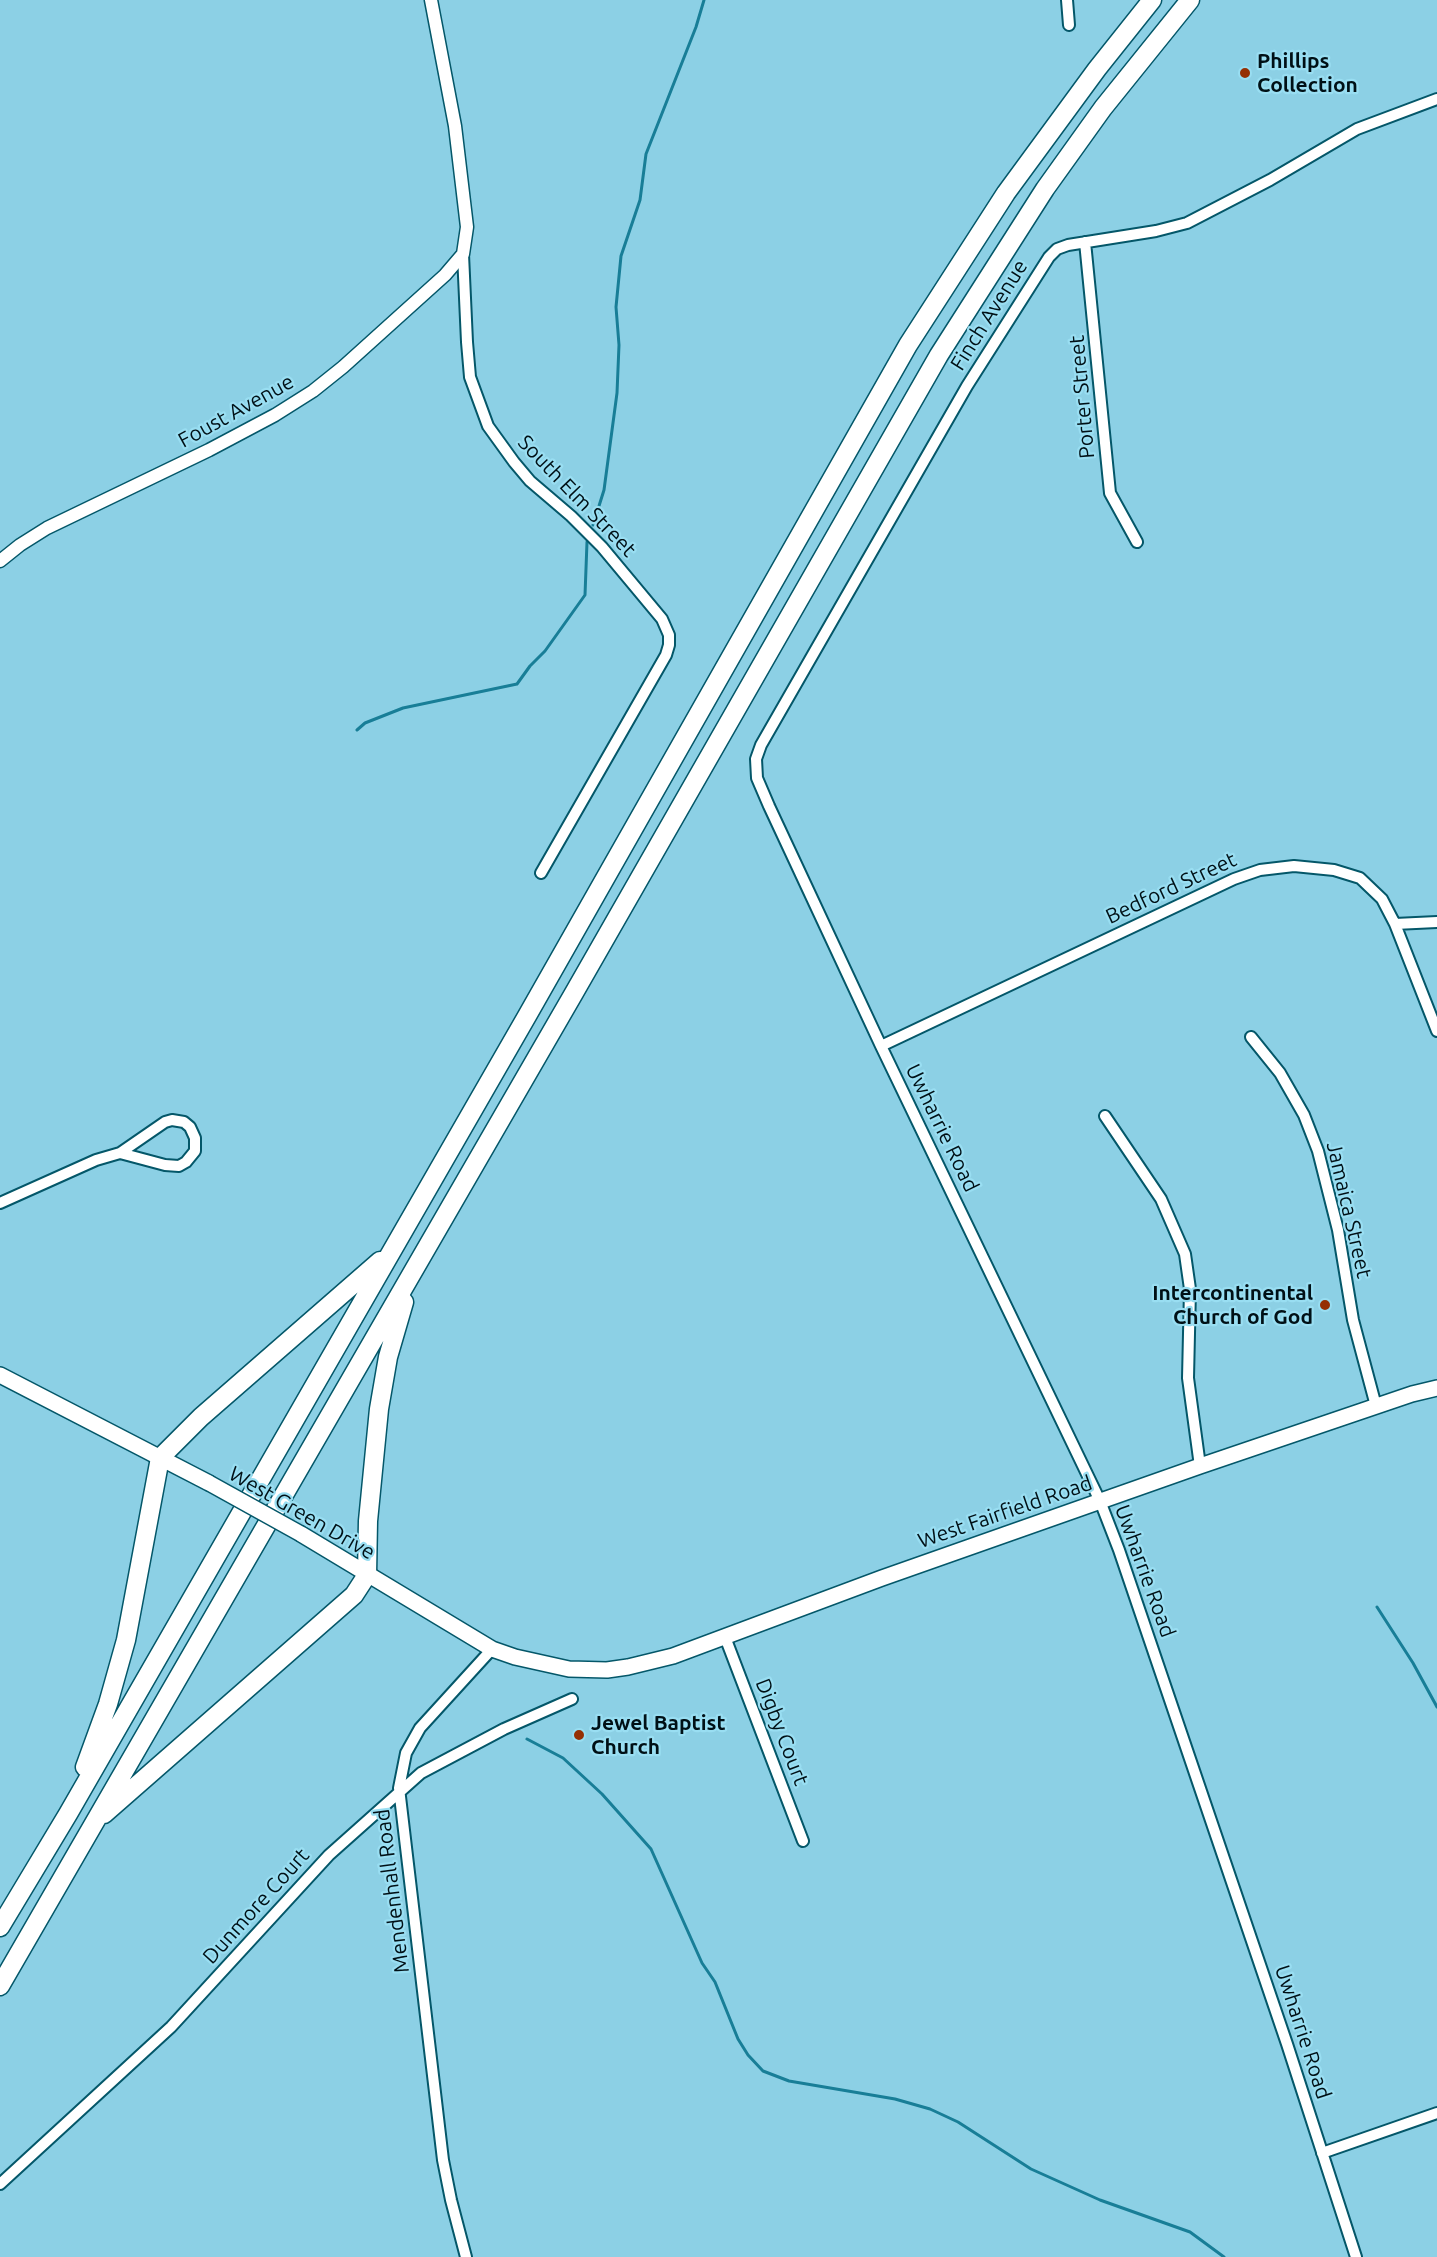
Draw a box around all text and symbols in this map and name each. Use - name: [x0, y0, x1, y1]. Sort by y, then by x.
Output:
- place label: Phillips Collection: [1257, 48, 1358, 98]
- marker: Phillips Collection: [1238, 66, 1252, 80]
- street label: Finch Avenue: [945, 255, 1033, 375]
- street label: Porter Street: [1064, 334, 1100, 460]
- street label: Foust Avenue: [174, 369, 298, 453]
- street label: South Elm Street: [513, 430, 641, 562]
- street label: Bedford Street: [1102, 847, 1240, 929]
- street label: Uwharrie Road: [900, 1060, 984, 1196]
- street label: Jamaica Street: [1321, 1139, 1377, 1281]
- place label: Intercontinental Church of God: [1152, 1280, 1313, 1330]
- marker: Intercontinental Church of God: [1318, 1298, 1332, 1312]
- street label: West Green Drive: [225, 1461, 379, 1565]
- street label: West Fairfield Road: [915, 1470, 1095, 1554]
- street label: Uwharrie Road: [1109, 1501, 1181, 1641]
- street label: Digby Court: [750, 1675, 814, 1789]
- place label: Jewel Baptist Church: [591, 1710, 725, 1760]
- marker: Jewel Baptist Church: [572, 1728, 586, 1742]
- street label: Mendenhall Road: [369, 1808, 415, 1974]
- street label: Dunmore Court: [197, 1843, 315, 1969]
- street label: Uwharrie Road: [1270, 1962, 1336, 2102]

